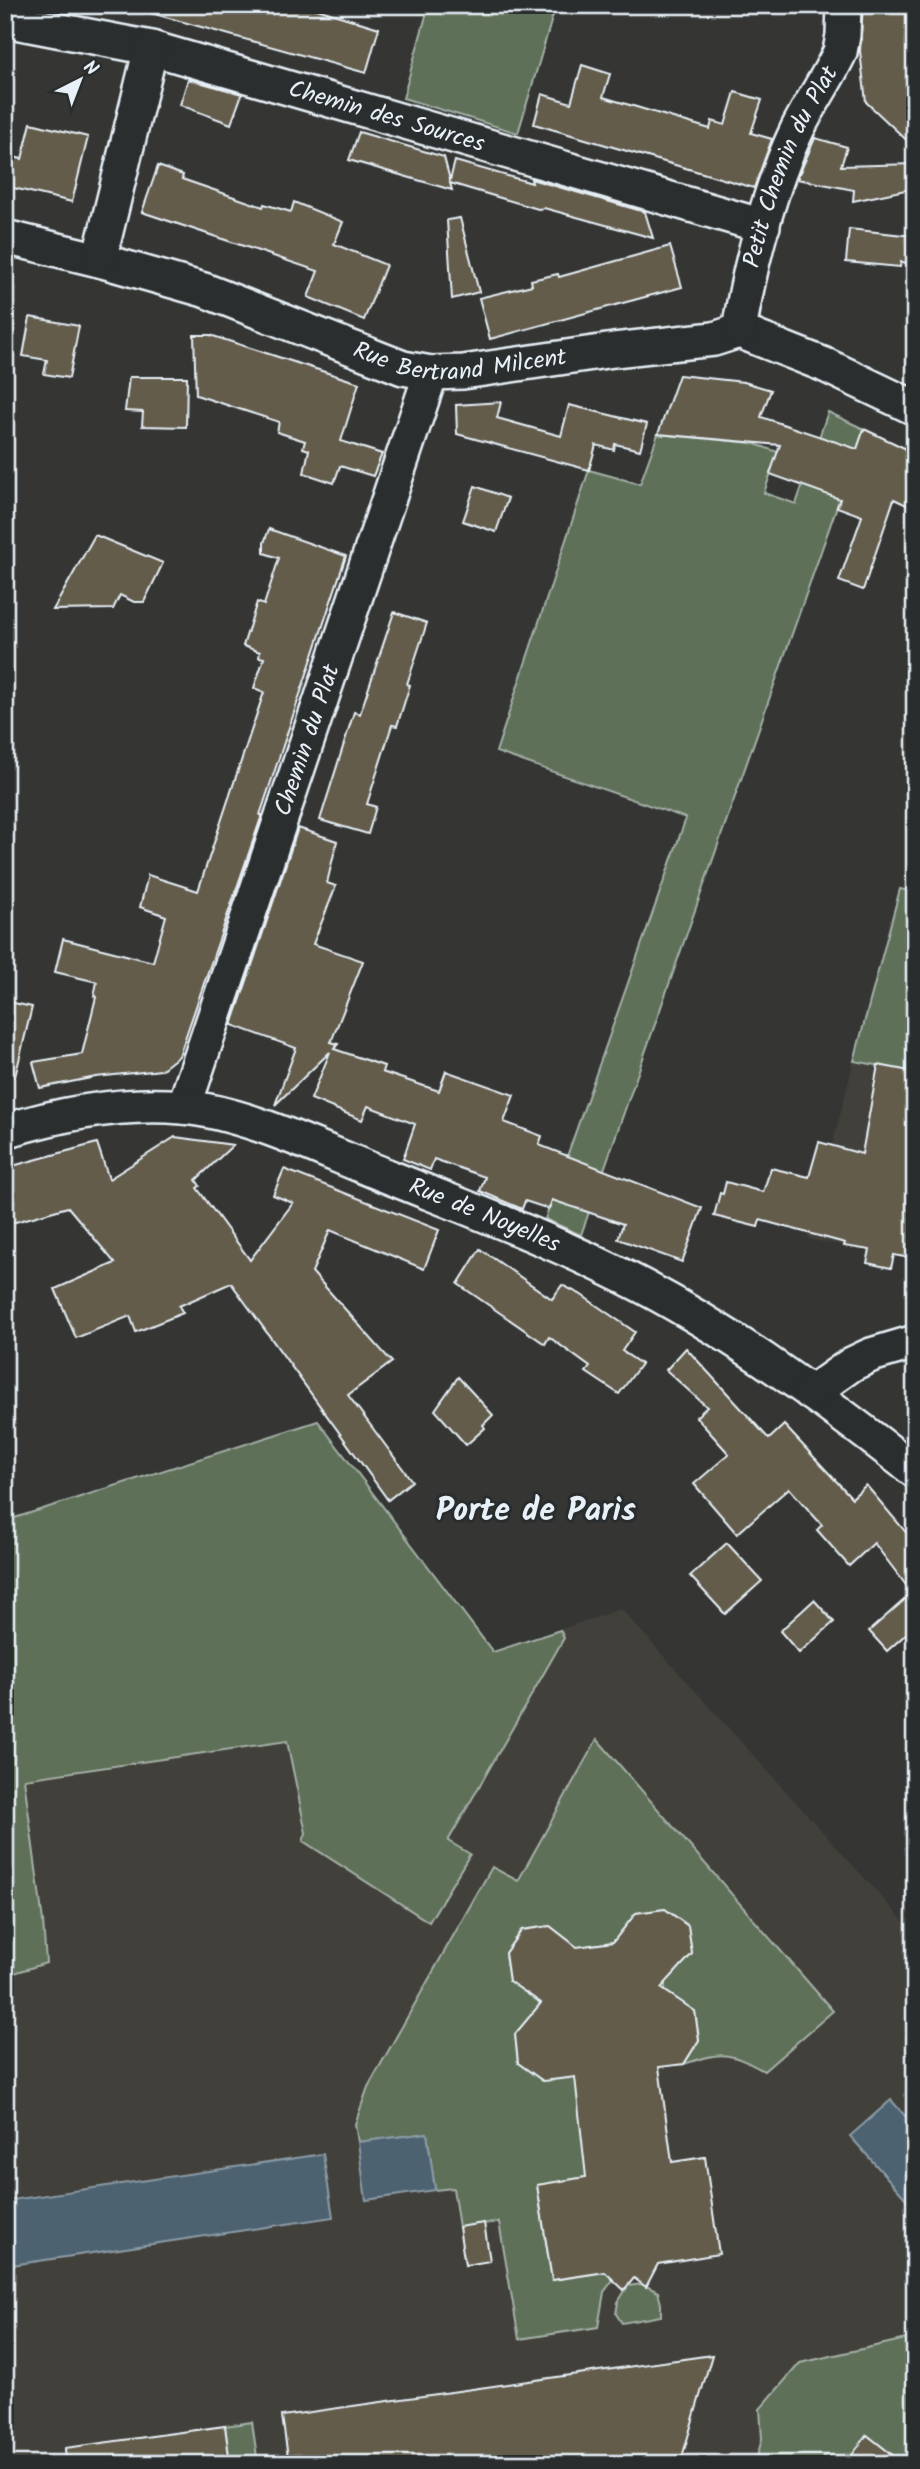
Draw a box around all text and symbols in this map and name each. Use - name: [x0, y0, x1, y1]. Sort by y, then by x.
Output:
- north arrow: [46, 46, 116, 116]
- text: N: [76, 54, 105, 84]
- street label: Petit Chemin du Plat: [733, 58, 849, 272]
- street label: Chemin des Sources: [284, 69, 489, 164]
- street label: Rue Bertrand Milcent: [347, 331, 570, 393]
- street label: Chemin du Plat: [264, 658, 351, 821]
- street label: Rue de Noyelles: [403, 1167, 567, 1264]
- district label: Porte de Paris: [436, 1486, 636, 1537]

